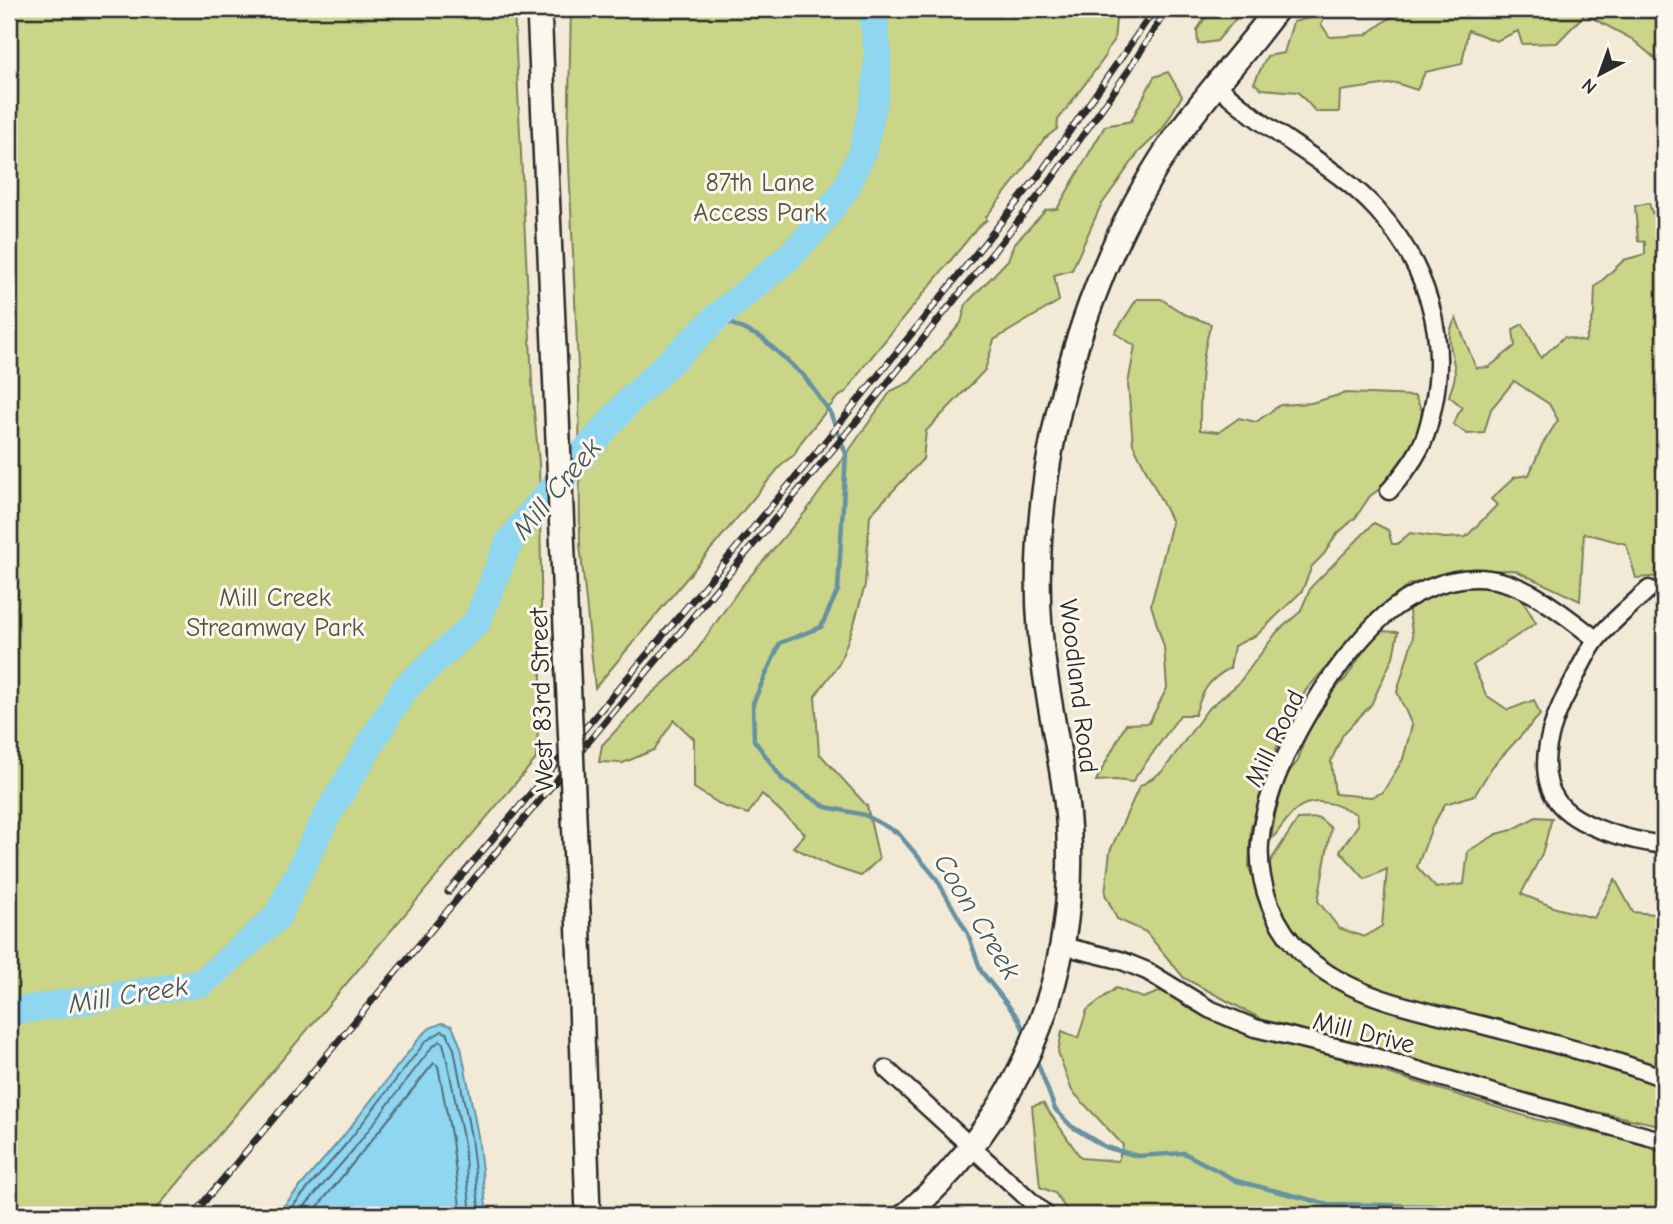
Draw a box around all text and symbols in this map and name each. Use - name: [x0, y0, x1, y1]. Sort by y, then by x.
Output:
- north arrow: [1564, 38, 1634, 108]
- text: N: [1578, 74, 1601, 98]
- park label: 87th Lane Access Park: [693, 168, 827, 228]
- water label: Mill Creek: [505, 432, 608, 546]
- park label: Mill Creek Streamway Park: [186, 583, 364, 643]
- street label: Woodland Road: [1052, 598, 1104, 775]
- street label: West 83rd Street: [524, 606, 560, 793]
- street label: Mill Road: [1239, 685, 1311, 792]
- water label: Coon Creek: [927, 848, 1027, 985]
- water label: Mill Creek: [65, 970, 191, 1020]
- street label: Mill Drive: [1310, 1006, 1418, 1060]

